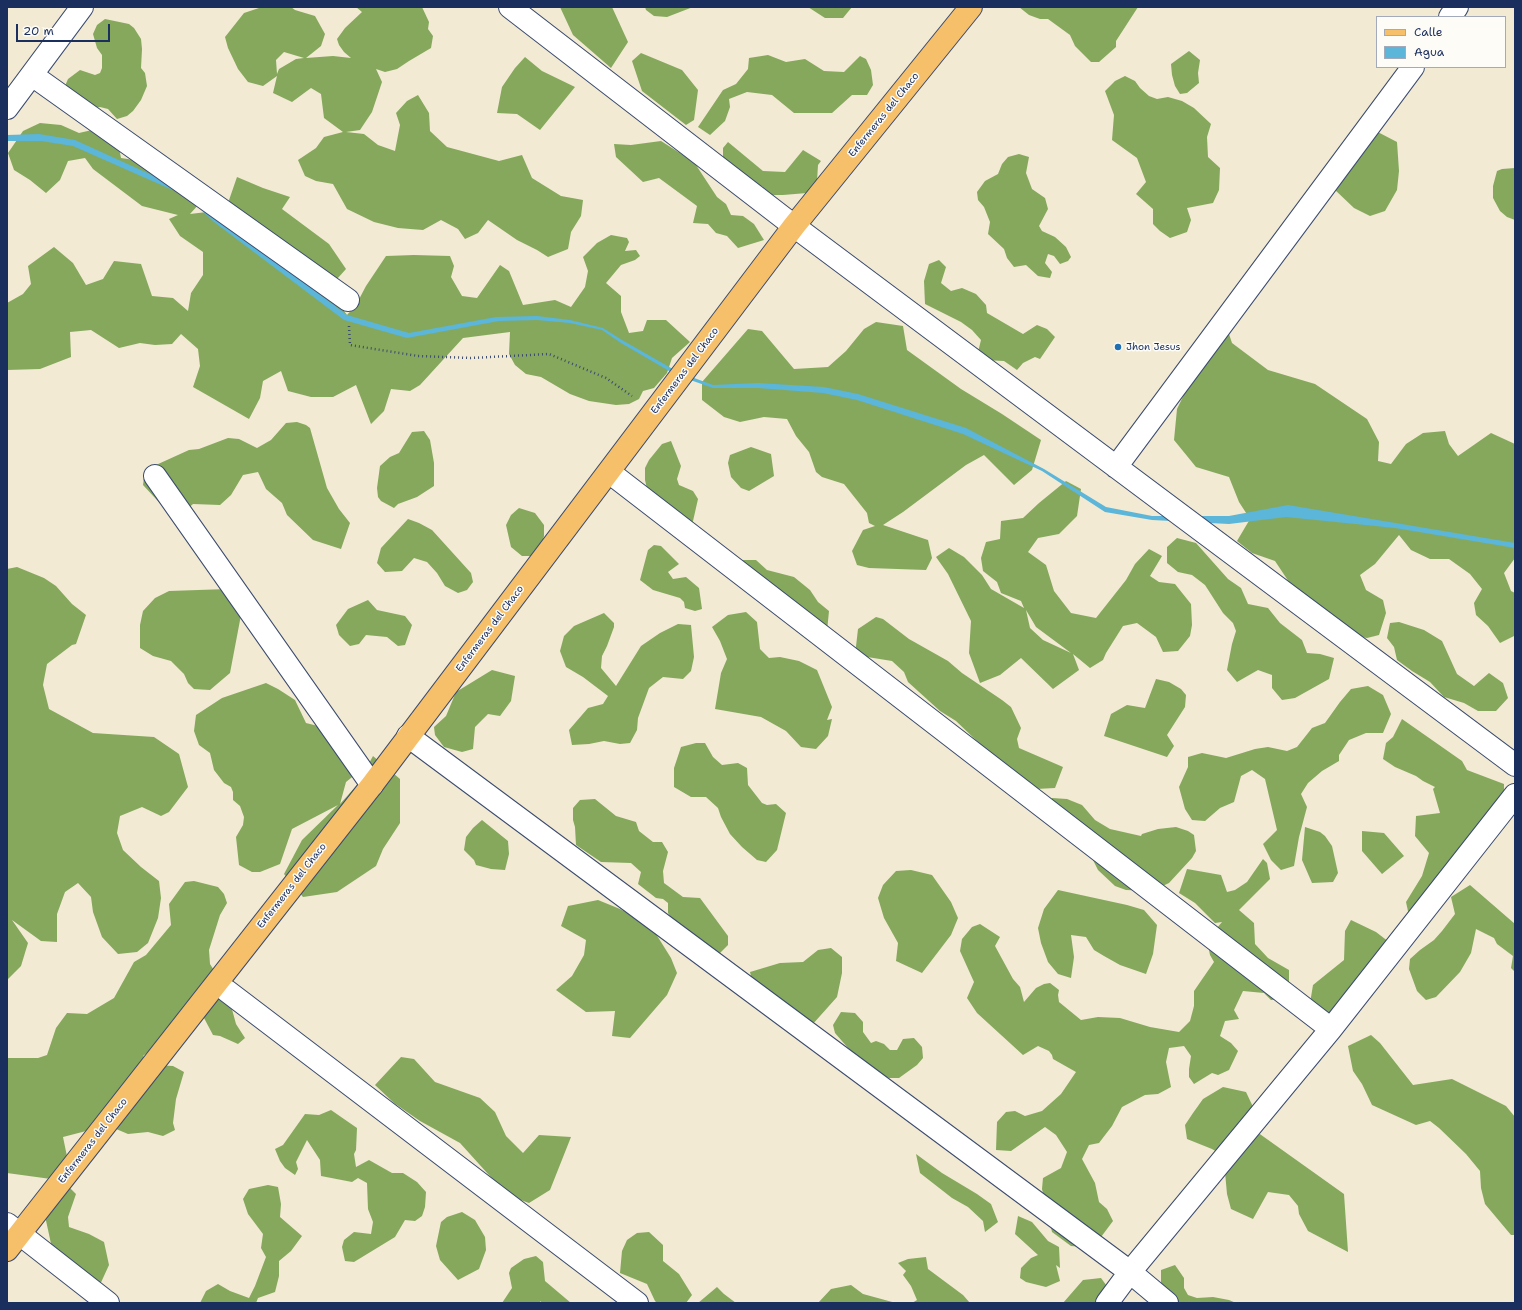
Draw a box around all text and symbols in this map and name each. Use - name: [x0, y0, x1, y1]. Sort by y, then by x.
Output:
- scale bar: [18, 16, 112, 42]
- legend: [1376, 16, 1506, 68]
- text: 20 m: [23, 23, 54, 39]
- text: Calle: [1414, 24, 1443, 40]
- text: Agua: [1414, 44, 1444, 60]
- street label: Enfermeras del Chaco: [846, 70, 922, 160]
- street label: Enfermeras del Chaco: [649, 325, 721, 417]
- place label: Jhon Jesus: [1126, 341, 1180, 353]
- marker: Jhon Jesus: [1113, 342, 1123, 352]
- street label: Enfermeras del Chaco: [454, 583, 526, 675]
- street label: Enfermeras del Chaco: [255, 841, 329, 931]
- street label: Enfermeras del Chaco: [56, 1096, 130, 1186]

